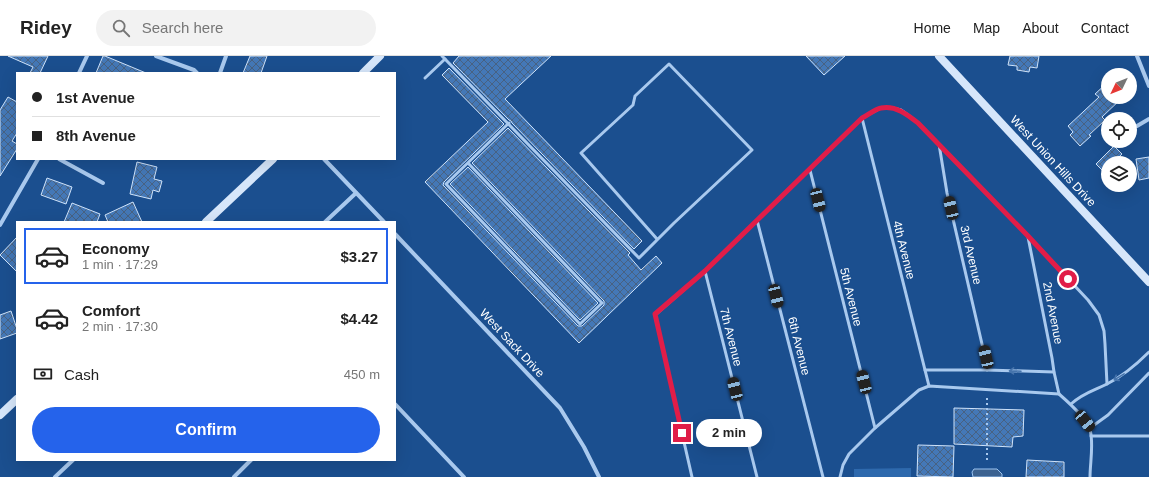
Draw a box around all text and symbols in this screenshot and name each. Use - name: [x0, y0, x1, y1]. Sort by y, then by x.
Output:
- search box: [96, 10, 376, 46]
- text: Ridey: [20, 17, 72, 38]
- icon: search: [110, 17, 132, 39]
- text: Search here: [142, 19, 223, 36]
- text: Home: [914, 20, 951, 36]
- text: Map: [973, 20, 1000, 36]
- text: About: [1022, 20, 1059, 36]
- text: Contact: [1081, 20, 1129, 36]
- north arrow: [1101, 68, 1137, 104]
- map controls: [1101, 68, 1137, 192]
- text: 1st Avenue: [56, 89, 135, 106]
- button: locate: [1101, 112, 1137, 148]
- street label: West Union Hills Drive: [1007, 113, 1099, 210]
- text: 8th Avenue: [56, 127, 136, 144]
- button: layers: [1101, 156, 1137, 192]
- car: [809, 187, 827, 213]
- car: [942, 195, 960, 221]
- street label: 4th Avenue: [890, 219, 918, 281]
- street label: 3rd Avenue: [957, 224, 985, 286]
- icon: car: [34, 238, 70, 274]
- text: Economy: [82, 240, 150, 257]
- text: $3.27: [340, 248, 378, 265]
- text: 1 min · 17:29: [82, 257, 158, 272]
- street label: 5th Avenue: [837, 266, 865, 328]
- route start: [1059, 270, 1077, 288]
- street label: 2nd Avenue: [1040, 281, 1066, 346]
- car: [767, 283, 785, 309]
- icon: car: [34, 300, 70, 336]
- text: Comfort: [82, 302, 140, 319]
- street label: West Sack Drive: [477, 306, 548, 380]
- street label: 7th Avenue: [717, 306, 745, 368]
- text: $4.42: [340, 310, 378, 327]
- street label: 6th Avenue: [785, 315, 813, 377]
- text: 2 min · 17:30: [82, 319, 158, 334]
- car: [977, 344, 995, 370]
- icon: cash: [32, 363, 54, 385]
- text: Cash: [64, 366, 99, 383]
- text: 450 m: [344, 367, 380, 382]
- one-way arrow: [1009, 367, 1022, 375]
- car: [855, 369, 873, 395]
- one-way arrow: [1114, 372, 1125, 381]
- car: [726, 376, 744, 402]
- button: Confirm: [32, 407, 380, 453]
- car: [1073, 408, 1097, 434]
- callout: 2 min: [696, 419, 762, 447]
- route end: [673, 424, 691, 442]
- text: 2 min: [712, 425, 746, 440]

